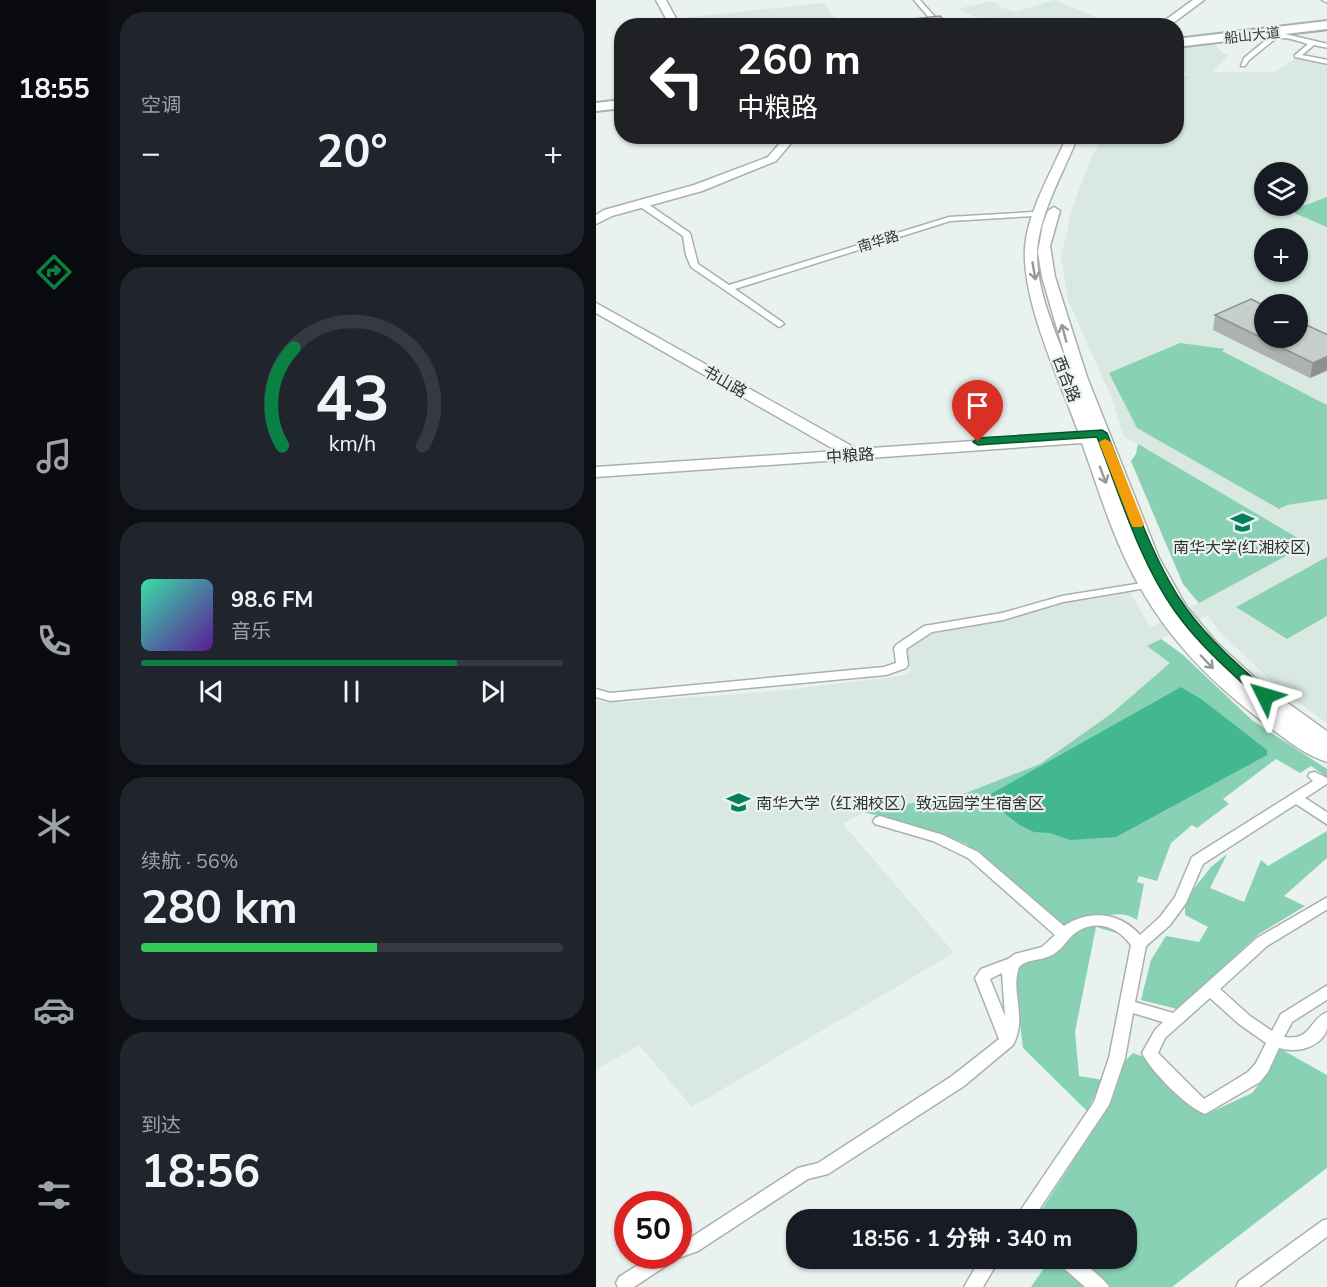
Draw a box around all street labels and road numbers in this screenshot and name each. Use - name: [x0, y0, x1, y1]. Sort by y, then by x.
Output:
- street label: 船山大道: [1223, 23, 1281, 48]
- street label: 南华路: [855, 226, 901, 257]
- street label: 西合路: [1047, 353, 1085, 406]
- street label: 书山路: [698, 360, 751, 403]
- street label: 中粮路: [825, 443, 875, 469]

